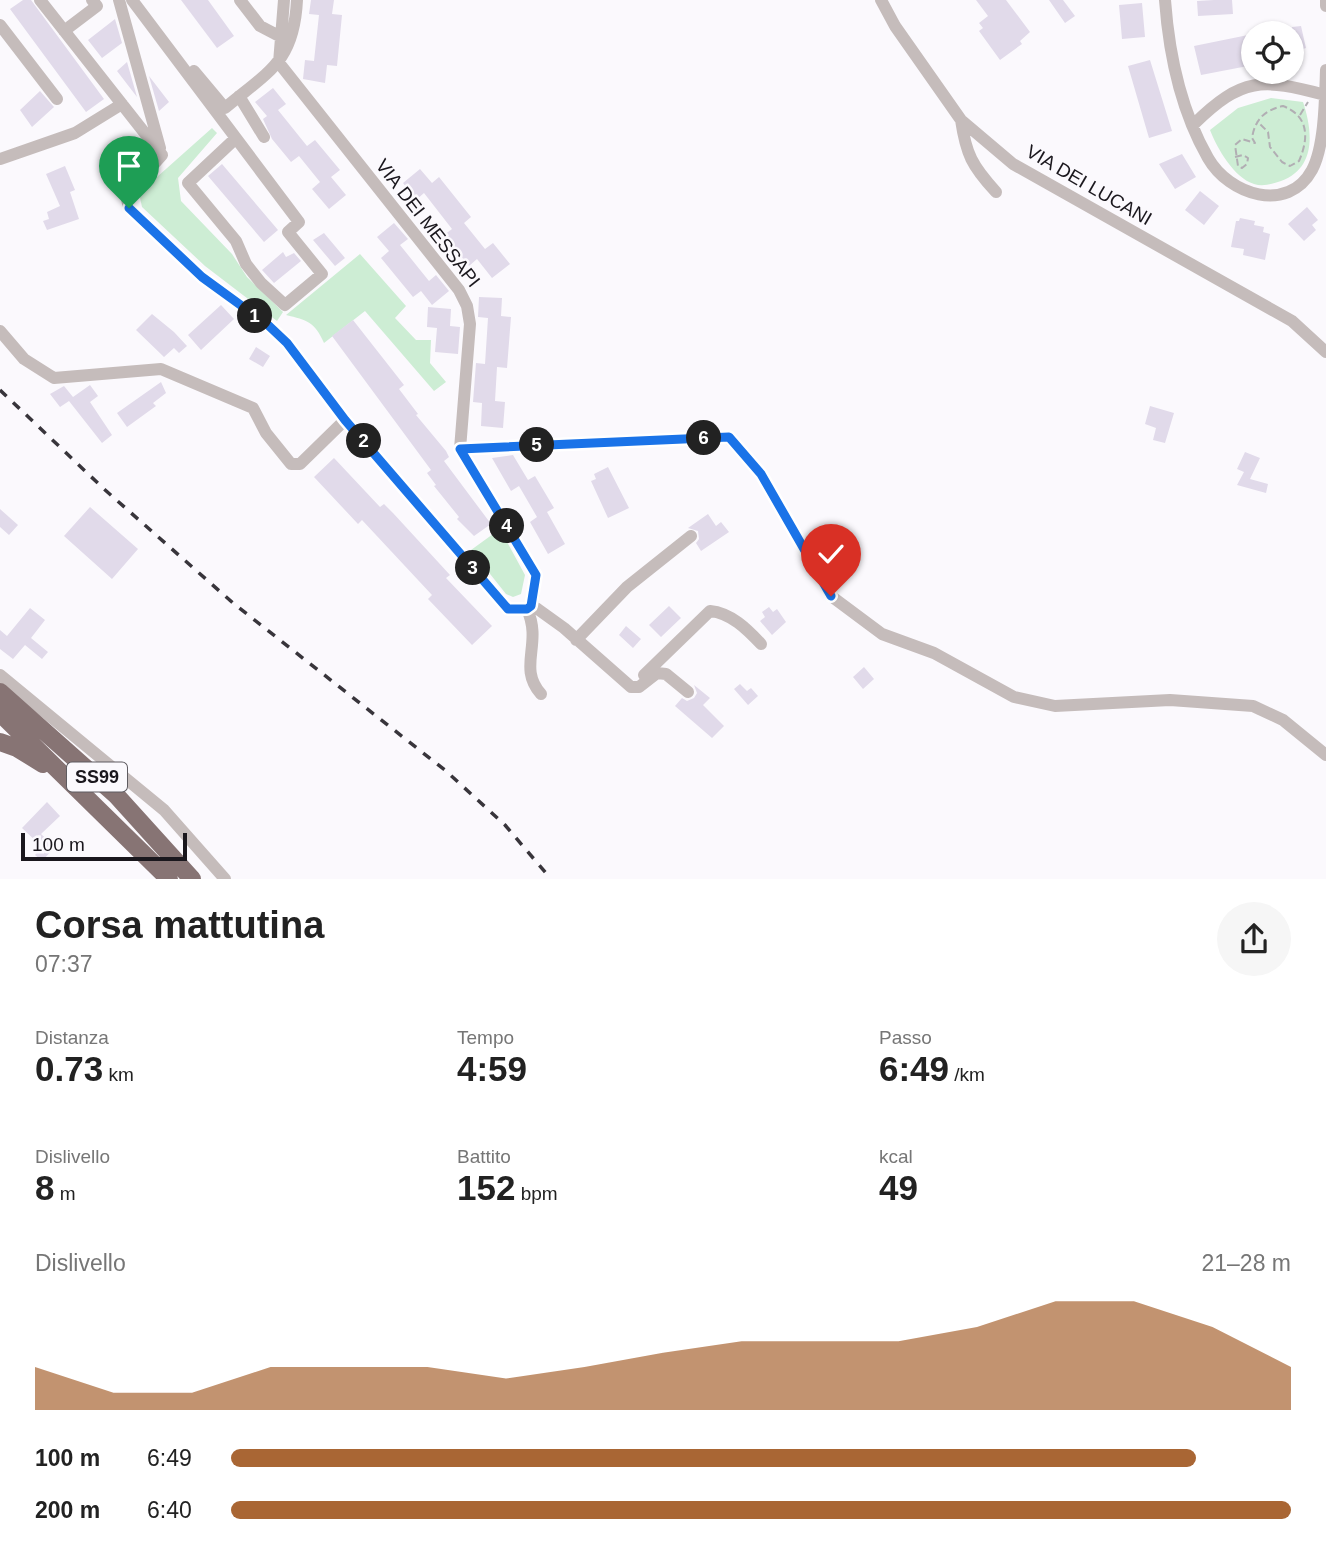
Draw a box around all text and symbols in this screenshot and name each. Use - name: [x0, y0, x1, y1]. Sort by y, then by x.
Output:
- map controls: [1241, 21, 1304, 84]
- button: locate: [1241, 21, 1304, 84]
- pin: [99, 136, 159, 208]
- street label: VIA DEI LUCANI: [1022, 141, 1156, 229]
- icon: arrive: [110, 147, 148, 185]
- street label: VIA DEI MESSAPI: [372, 155, 484, 291]
- pin: 1: [238, 298, 272, 334]
- text: 1: [249, 305, 260, 326]
- pin: 6: [686, 420, 722, 456]
- pin: 2: [346, 424, 382, 458]
- text: 6: [698, 427, 709, 448]
- pin: 5: [520, 428, 554, 462]
- text: 2: [358, 430, 369, 451]
- text: 5: [531, 434, 542, 455]
- pin: 4: [490, 508, 524, 544]
- text: 4: [501, 515, 512, 536]
- pin: [801, 524, 861, 596]
- icon: check: [812, 535, 850, 573]
- pin: 3: [456, 550, 490, 586]
- text: 3: [467, 557, 478, 578]
- road number: SS99: [67, 762, 127, 792]
- scale bar: [21, 830, 187, 862]
- text: 100 m: [32, 834, 85, 855]
- button: share: [1217, 902, 1291, 976]
- text: Corsa mattutina: [35, 904, 324, 946]
- text: 07:37: [35, 951, 93, 977]
- text: Distanza: [35, 1027, 109, 1048]
- text: Tempo: [457, 1027, 514, 1048]
- text: Passo: [879, 1027, 932, 1048]
- text: 0.73: [35, 1049, 103, 1088]
- text: 4:59: [457, 1049, 527, 1088]
- text: 6:49: [879, 1049, 949, 1088]
- text: km: [103, 1064, 134, 1085]
- text: /km: [949, 1064, 985, 1085]
- text: Dislivello: [35, 1146, 110, 1167]
- text: Battito: [457, 1146, 511, 1167]
- text: kcal: [879, 1146, 913, 1167]
- text: 8: [35, 1168, 54, 1207]
- text: 152: [457, 1168, 515, 1207]
- text: 49: [879, 1168, 918, 1207]
- text: m: [54, 1183, 76, 1204]
- text: bpm: [515, 1183, 558, 1204]
- text: Dislivello: [35, 1250, 126, 1276]
- text: 21–28 m: [1201, 1250, 1291, 1276]
- text: 100 m: [35, 1445, 100, 1471]
- text: 6:49: [147, 1445, 192, 1471]
- text: 200 m: [35, 1497, 100, 1523]
- text: 6:40: [147, 1497, 192, 1523]

